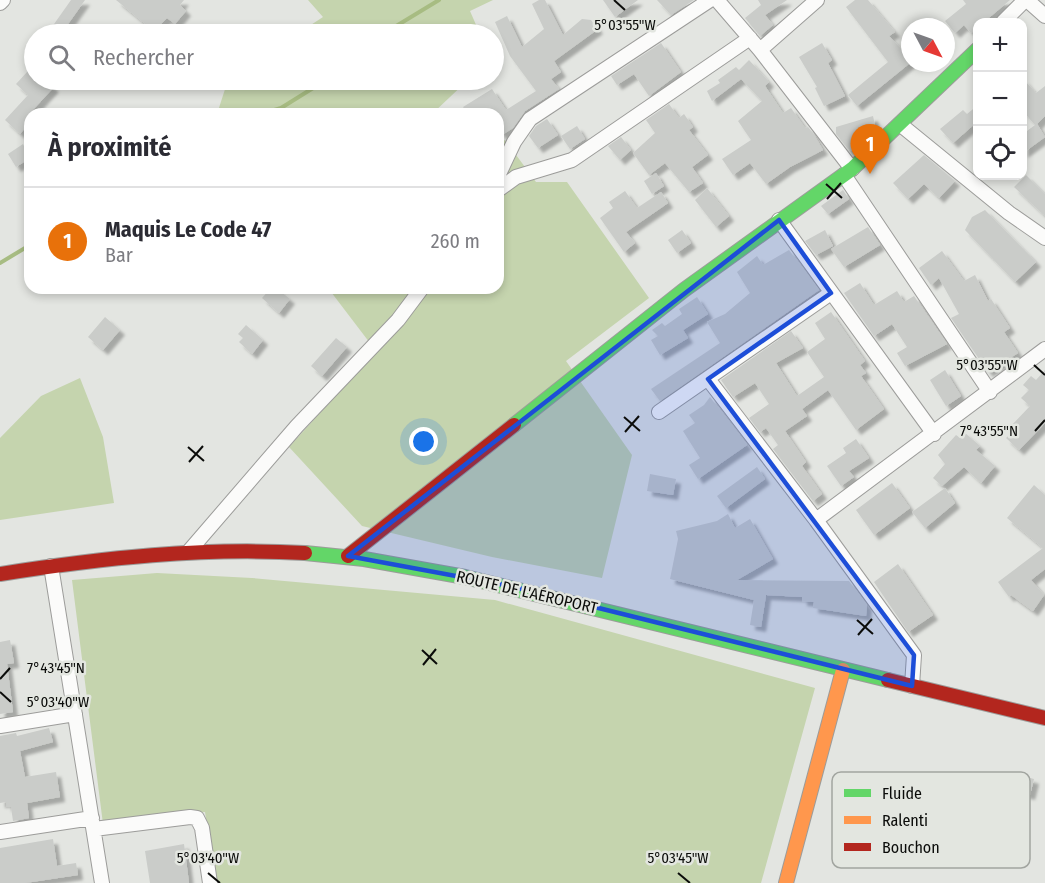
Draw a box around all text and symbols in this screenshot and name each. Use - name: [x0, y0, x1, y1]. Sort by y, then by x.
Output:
- text: 5°03'55"W: [594, 16, 656, 34]
- north arrow: [901, 18, 955, 72]
- map controls: [973, 18, 1027, 180]
- button: +: [973, 18, 1027, 72]
- search box: [24, 24, 504, 90]
- icon: search: [45, 41, 78, 74]
- text: Rechercher: [93, 44, 194, 71]
- button: −: [973, 72, 1027, 126]
- pin: 1: [850, 124, 890, 174]
- button: locate: [973, 126, 1027, 180]
- text: À proximité: [48, 132, 171, 163]
- text: Maquis Le Code 47: [105, 216, 271, 243]
- text: 1: [63, 229, 72, 253]
- text: 260 m: [431, 229, 480, 253]
- text: Bar: [105, 243, 133, 267]
- text: 5°03'55"W: [956, 356, 1018, 374]
- text: 7°43'55"N: [960, 422, 1018, 440]
- your location: [409, 427, 438, 456]
- street label: ROUTE DE L'AÉROPORT: [455, 567, 600, 618]
- text: 7°43'45"N: [27, 659, 85, 677]
- text: 5°03'40"W: [27, 693, 89, 711]
- legend: [832, 772, 1030, 868]
- text: Fluide: [882, 784, 922, 803]
- text: Ralenti: [882, 811, 928, 830]
- text: Bouchon: [882, 838, 940, 857]
- text: 5°03'40"W: [177, 849, 239, 867]
- text: 5°03'45"W: [647, 849, 709, 867]

